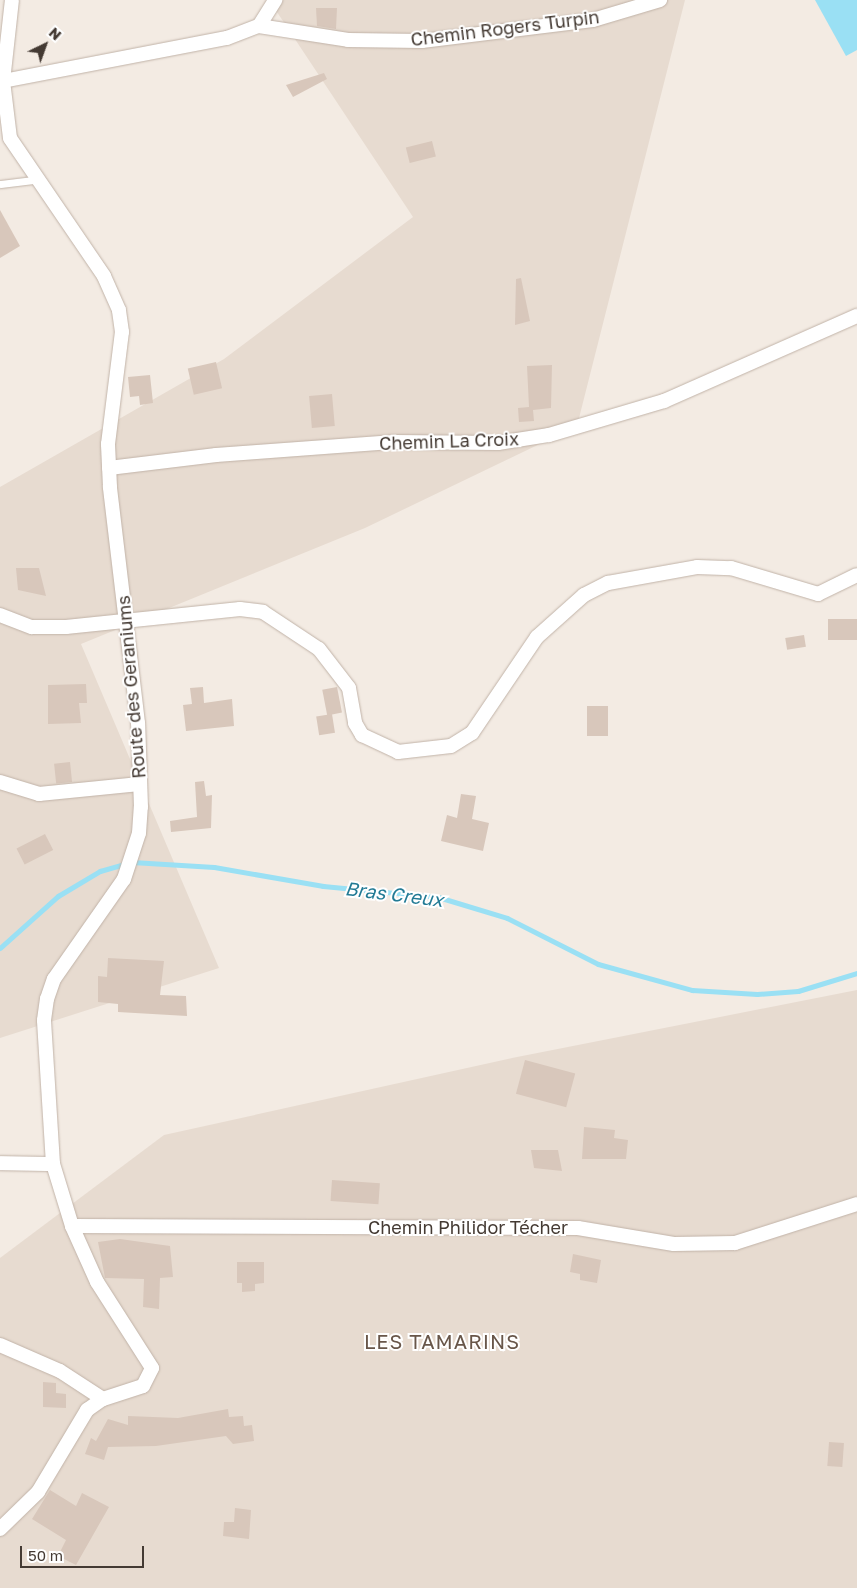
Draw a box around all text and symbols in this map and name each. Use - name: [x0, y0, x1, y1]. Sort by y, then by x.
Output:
- street label: Chemin Rogers Turpin: [409, 6, 601, 50]
- north arrow: [20, 20, 70, 70]
- text: N: [46, 24, 65, 43]
- street label: Chemin La Croix: [379, 428, 519, 454]
- street label: Route des Geraniums: [112, 594, 150, 780]
- water label: Bras Creux: [344, 877, 444, 911]
- street label: Chemin Philidor Técher: [368, 1216, 568, 1238]
- district label: LES TAMARINS: [362, 1329, 522, 1353]
- scale bar: [22, 1536, 146, 1568]
- text: 50 m: [28, 1546, 63, 1564]

